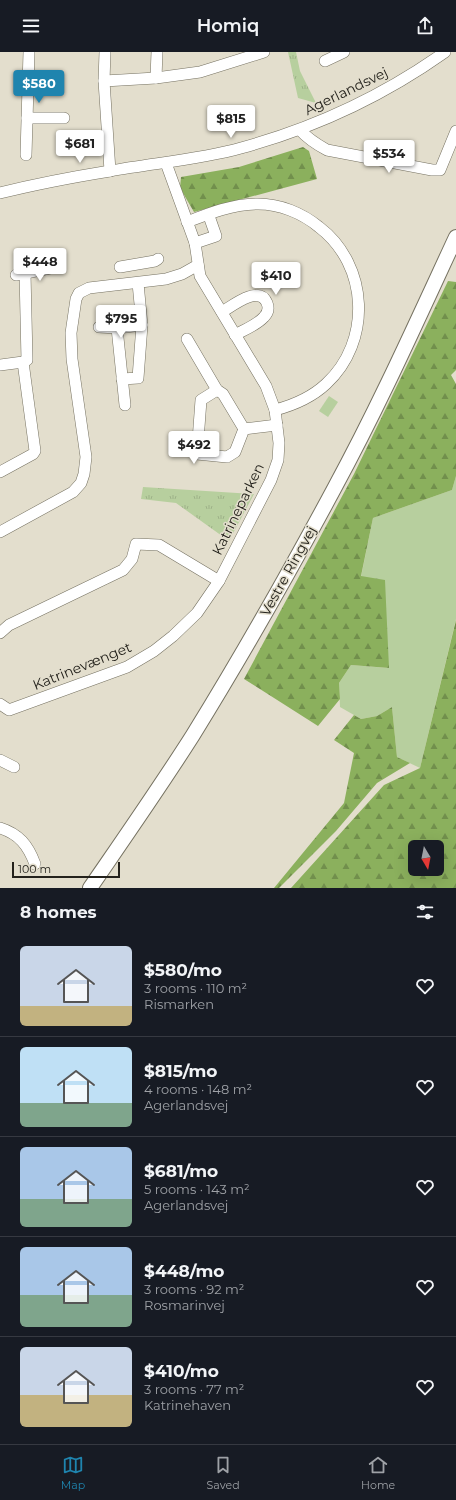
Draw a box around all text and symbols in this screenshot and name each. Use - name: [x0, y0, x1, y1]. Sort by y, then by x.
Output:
- icon: menu: [20, 15, 42, 37]
- text: Homiq: [197, 15, 259, 37]
- icon: share: [414, 15, 436, 37]
- street label: Agerlandsvej: [301, 63, 391, 119]
- pin: $580: [15, 70, 63, 104]
- text: $580: [22, 75, 56, 91]
- pin: $815: [207, 105, 255, 139]
- text: $815: [216, 110, 246, 126]
- pin: $681: [56, 130, 104, 164]
- text: $681: [65, 135, 95, 151]
- pin: $534: [365, 140, 413, 174]
- text: $534: [373, 145, 405, 161]
- pin: $448: [16, 248, 64, 282]
- text: $448: [22, 253, 58, 269]
- pin: $410: [252, 262, 300, 296]
- text: $410: [261, 267, 291, 283]
- pin: $795: [97, 305, 145, 339]
- text: $795: [105, 310, 137, 326]
- pin: $492: [170, 431, 218, 465]
- text: $492: [177, 436, 211, 452]
- street label: Katrineparken: [208, 460, 268, 558]
- street label: Vestre Ringvej: [256, 523, 320, 619]
- street label: Katrinevænget: [30, 638, 134, 694]
- north arrow: [408, 840, 444, 876]
- map controls: [408, 840, 444, 876]
- scale bar: [12, 860, 120, 879]
- text: 100 m: [18, 862, 51, 876]
- icon: filters: [414, 901, 436, 923]
- text: 8 homes: [20, 902, 97, 922]
- text: $580/mo: [144, 960, 222, 980]
- icon: home: [52, 962, 100, 1010]
- icon: heart: [414, 975, 436, 997]
- text: 3 rooms · 110 m²: [144, 980, 247, 996]
- text: Rismarken: [144, 996, 214, 1012]
- text: $815/mo: [144, 1061, 217, 1081]
- icon: home: [52, 1063, 100, 1111]
- icon: heart: [414, 1076, 436, 1098]
- text: 4 rooms · 148 m²: [144, 1081, 252, 1097]
- text: Agerlandsvej: [144, 1097, 228, 1113]
- text: $681/mo: [144, 1161, 218, 1181]
- icon: home: [52, 1163, 100, 1211]
- icon: heart: [414, 1176, 436, 1198]
- text: 5 rooms · 143 m²: [144, 1181, 250, 1197]
- text: Agerlandsvej: [144, 1197, 228, 1213]
- text: $448/mo: [144, 1261, 224, 1281]
- icon: home: [52, 1263, 100, 1311]
- icon: heart: [414, 1276, 436, 1298]
- text: 3 rooms · 92 m²: [144, 1281, 244, 1297]
- text: Rosmarinvej: [144, 1297, 225, 1313]
- text: $410/mo: [144, 1361, 219, 1381]
- icon: home: [52, 1363, 100, 1411]
- icon: heart: [414, 1376, 436, 1398]
- text: 3 rooms · 77 m²: [144, 1381, 244, 1397]
- text: Katrinehaven: [144, 1397, 231, 1413]
- tab: Map: [61, 1454, 85, 1492]
- tab: Saved: [207, 1454, 240, 1492]
- tab: Home: [361, 1454, 395, 1492]

